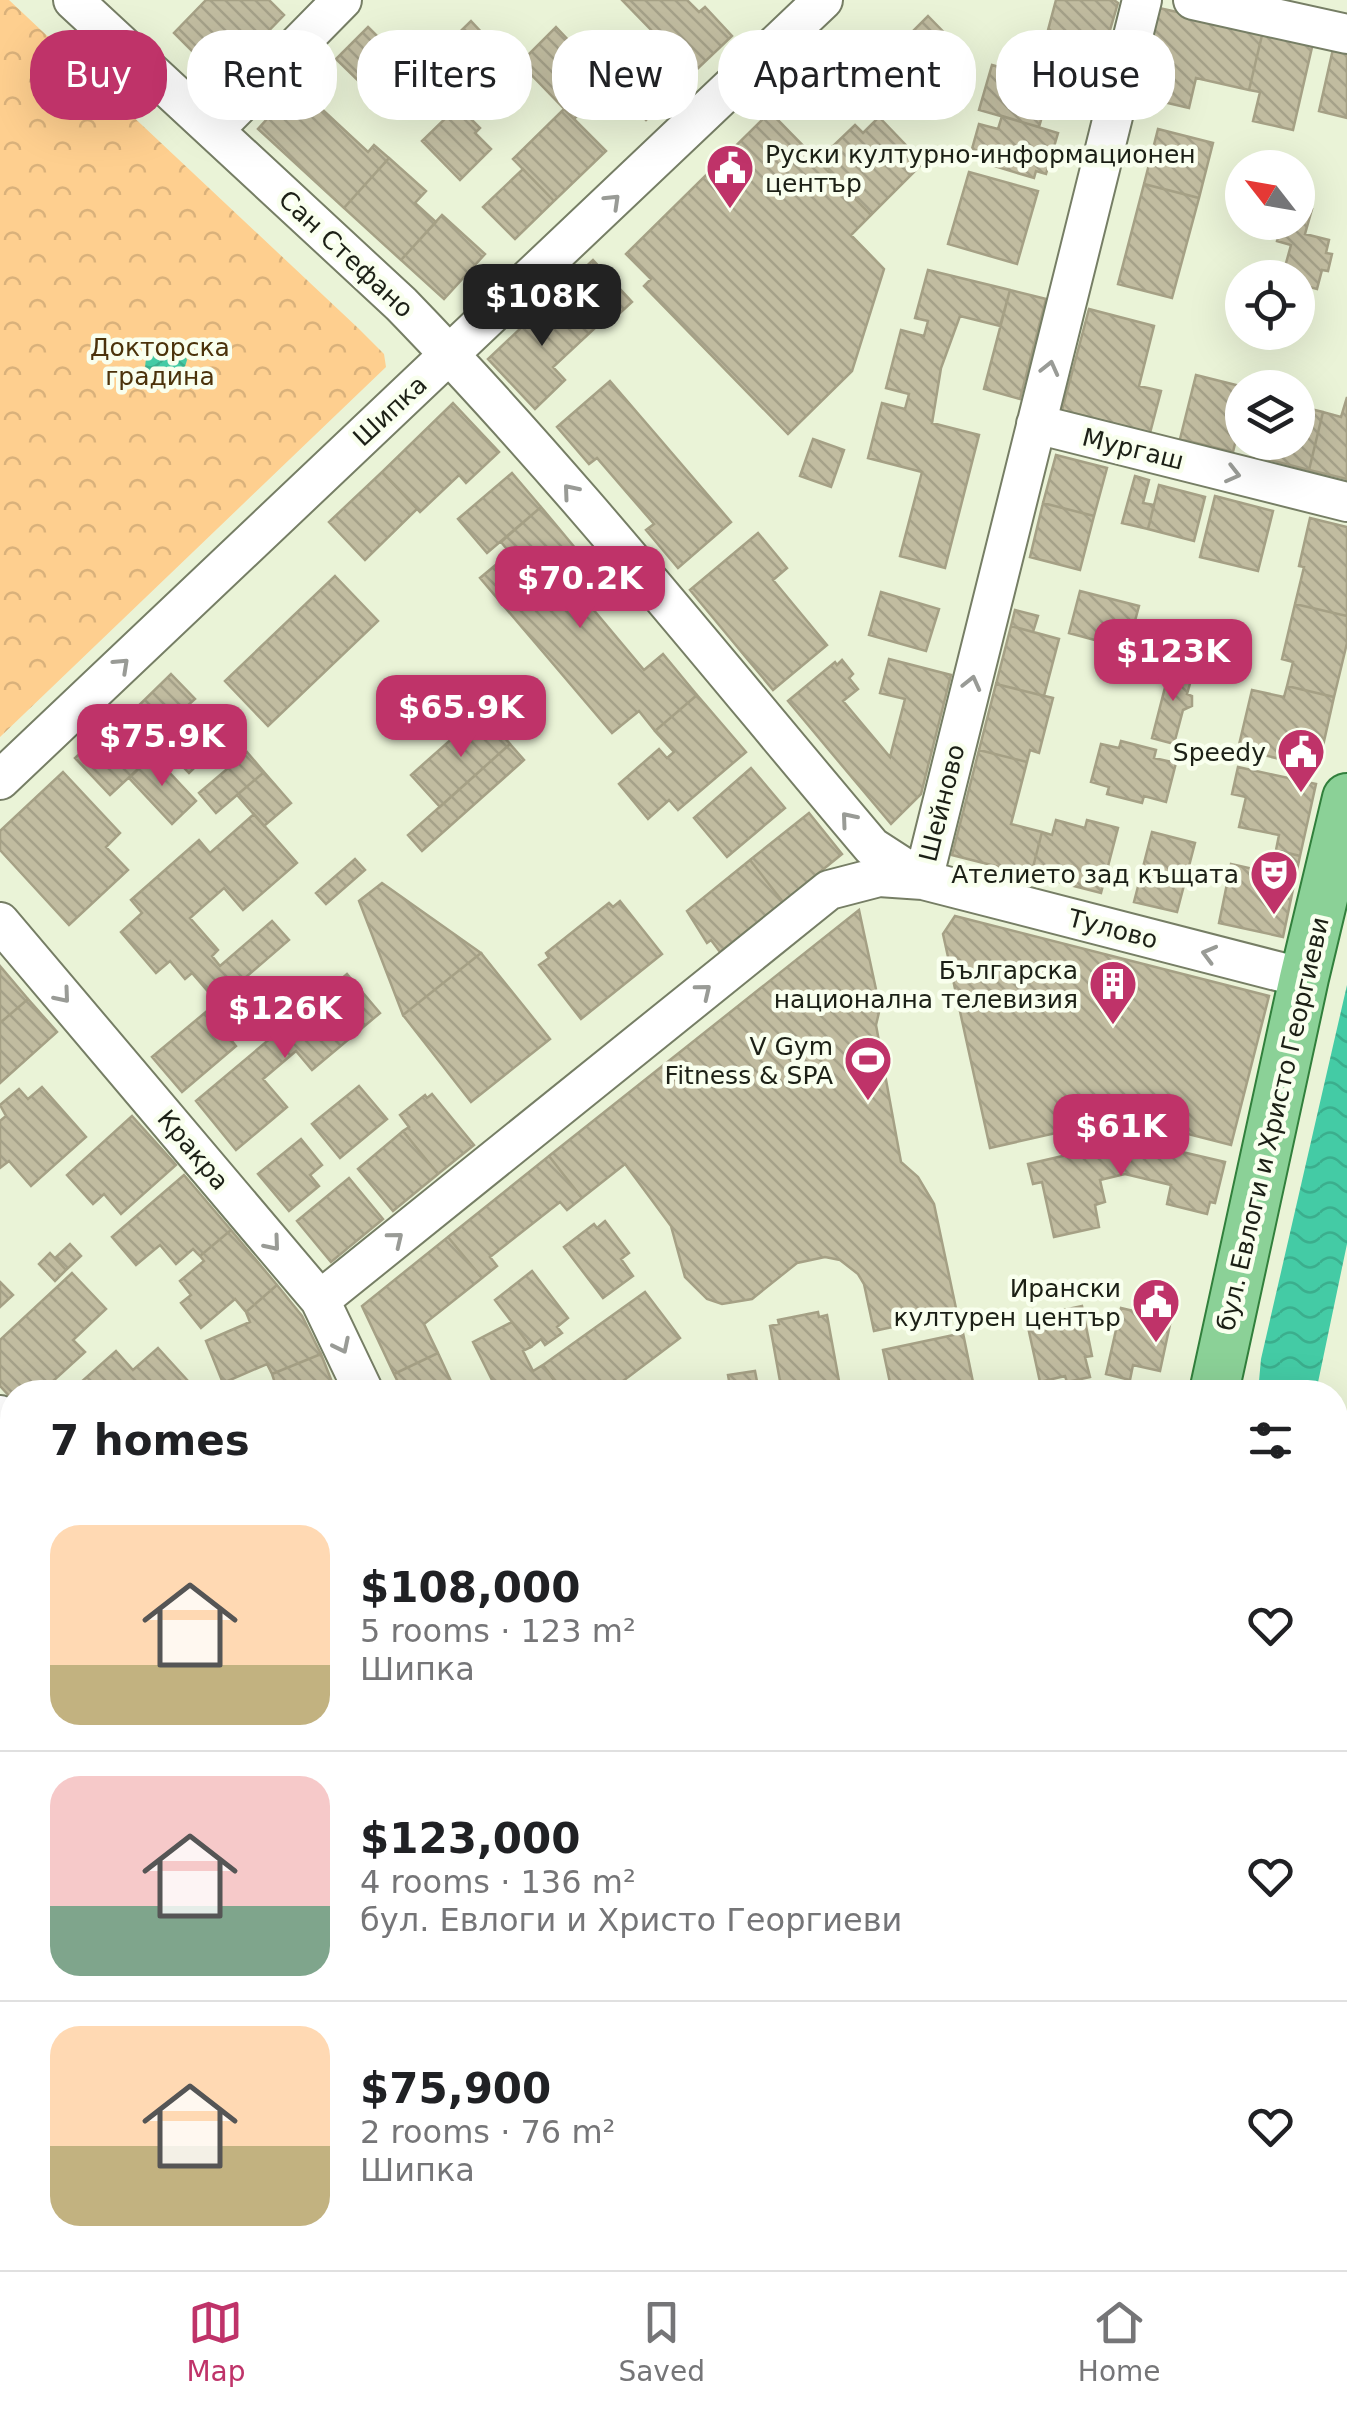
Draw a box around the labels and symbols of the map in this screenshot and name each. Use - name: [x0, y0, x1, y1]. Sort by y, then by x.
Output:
- place label: Руски културно-информационен център: [765, 140, 1196, 198]
- public building icon: Руски културно-информационен център: [704, 142, 756, 210]
- north arrow: [1225, 150, 1315, 240]
- street label: Сан Стефано: [273, 184, 419, 324]
- one-way arrow: [601, 195, 619, 213]
- pin: $108K: [472, 264, 612, 349]
- park label: Докторска градина: [90, 333, 230, 391]
- one-way arrow: [1039, 360, 1060, 377]
- street label: Шипка: [347, 370, 433, 452]
- street label: Мургаш: [1079, 422, 1187, 476]
- one-way arrow: [1224, 462, 1241, 483]
- one-way arrow: [564, 484, 582, 502]
- pin: $70.2K: [499, 546, 661, 631]
- pin: $123K: [1103, 619, 1243, 704]
- one-way arrow: [110, 659, 129, 677]
- pin: $65.9K: [380, 675, 542, 760]
- one-way arrow: [960, 675, 981, 692]
- pin: $75.9K: [81, 704, 243, 789]
- public building icon: Speedy: [1275, 726, 1327, 794]
- place label: Speedy: [1173, 738, 1266, 767]
- street label: Шейново: [913, 741, 971, 865]
- one-way arrow: [842, 812, 860, 830]
- theatre icon: Ателието зад къщата: [1248, 848, 1300, 916]
- place label: Ателието зад къщата: [951, 860, 1239, 889]
- street label: Тулово: [1064, 903, 1161, 955]
- street label: бул. Евлоги и Христо Георгиеви: [1211, 914, 1335, 1334]
- one-way arrow: [1201, 944, 1218, 965]
- place label: Българска национална телевизия: [774, 956, 1078, 1014]
- building icon: Българска национална телевизия: [1087, 958, 1139, 1026]
- pin: $126K: [215, 976, 355, 1061]
- one-way arrow: [51, 985, 69, 1003]
- one-way arrow: [692, 985, 710, 1003]
- place label: V Gym Fitness & SPA: [665, 1032, 833, 1090]
- sports icon: V Gym Fitness & SPA: [842, 1034, 894, 1102]
- pin: $61K: [1062, 1094, 1180, 1179]
- street label: Кракра: [151, 1104, 235, 1196]
- one-way arrow: [261, 1233, 279, 1251]
- one-way arrow: [385, 1233, 403, 1251]
- place label: Ирански културен център: [893, 1274, 1121, 1332]
- public building icon: Ирански културен център: [1130, 1276, 1182, 1344]
- one-way arrow: [330, 1336, 350, 1354]

